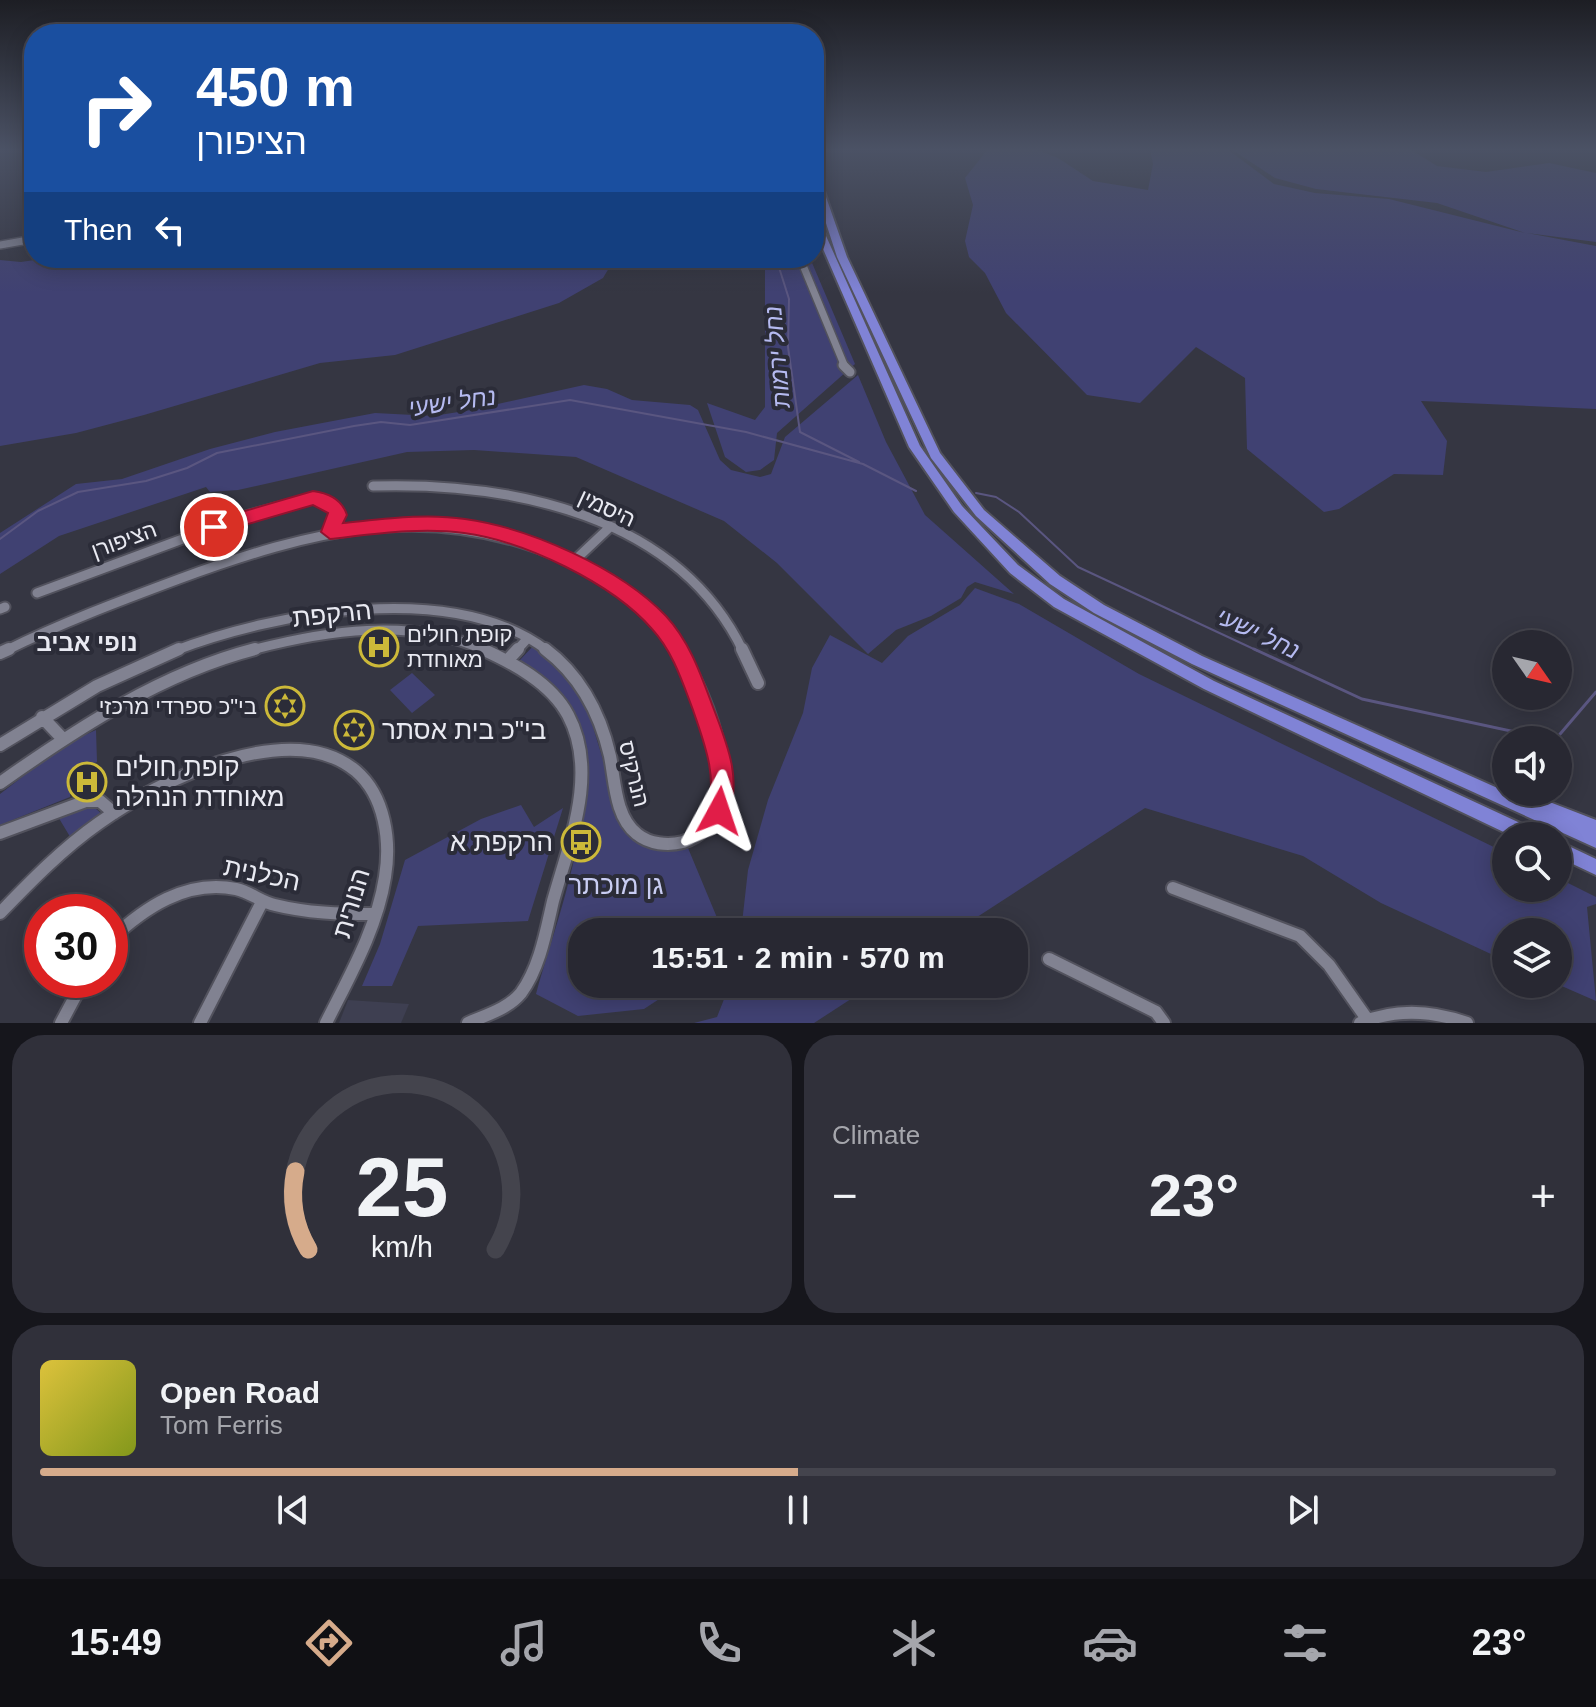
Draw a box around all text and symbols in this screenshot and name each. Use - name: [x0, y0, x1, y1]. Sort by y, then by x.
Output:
- text: 450 m: [196, 55, 355, 118]
- icon: right: [64, 56, 168, 160]
- text: הציפורן: [196, 121, 307, 162]
- icon: left: [148, 208, 192, 252]
- text: Then: [64, 213, 132, 246]
- water label: נחל ירמות: [759, 305, 795, 410]
- water label: נחל ישעי: [406, 382, 498, 422]
- street label: היסמין: [575, 484, 639, 532]
- pin: [180, 493, 248, 561]
- icon: arrive: [192, 505, 236, 549]
- street label: הציפורן: [88, 517, 160, 563]
- street label: הרקפת: [291, 595, 373, 633]
- water label: נחל ישעי: [1212, 602, 1304, 664]
- place label: קופת חולים מאוחדת: [407, 622, 512, 672]
- hospital icon: קופת חולים מאוחדת: [358, 626, 400, 668]
- district label: נופי אביב: [36, 629, 138, 656]
- north arrow: [1492, 630, 1572, 710]
- map controls: [1492, 630, 1572, 998]
- synagogue icon: בי"כ ספרדי מרכזי: [264, 685, 306, 727]
- place label: בי"כ ספרדי מרכזי: [99, 694, 257, 719]
- synagogue icon: בי"כ בית אסתר: [333, 709, 375, 751]
- place label: בי"כ בית אסתר: [382, 715, 546, 745]
- button: sound: [1492, 726, 1572, 806]
- street label: הנרקיס: [614, 739, 654, 809]
- place label: קופת חולים מאוחדת הנהלה: [115, 752, 285, 812]
- hospital icon: קופת חולים מאוחדת הנהלה: [66, 761, 108, 803]
- position arrow: [677, 769, 761, 853]
- bus stop icon: הרקפת א: [560, 821, 602, 863]
- button: search: [1492, 822, 1572, 902]
- place label: הרקפת א: [450, 827, 553, 857]
- street label: הכלנית: [221, 851, 303, 897]
- street label: הנורית: [326, 864, 376, 942]
- park label: גן מוכתר: [568, 870, 664, 900]
- speed limit sign: 30: [24, 894, 128, 998]
- button: layers: [1492, 918, 1572, 998]
- text: 15:51 · 2 min · 570 m: [651, 941, 945, 974]
- text: Climate: [832, 1120, 920, 1150]
- text: 25: [356, 1141, 448, 1234]
- text: 23°: [1149, 1162, 1239, 1229]
- text: −: [832, 1171, 858, 1220]
- text: +: [1530, 1171, 1556, 1220]
- text: km/h: [371, 1231, 433, 1263]
- text: Open Road: [160, 1376, 320, 1409]
- text: Tom Ferris: [160, 1410, 283, 1440]
- icon: previous: [271, 1488, 315, 1532]
- icon: pause: [776, 1488, 820, 1532]
- icon: next: [1281, 1488, 1325, 1532]
- icon: directions: [301, 1615, 357, 1671]
- icon: music: [496, 1615, 552, 1671]
- icon: phone: [691, 1615, 747, 1671]
- icon: climate: [886, 1615, 942, 1671]
- icon: car: [1082, 1615, 1138, 1671]
- icon: filters: [1277, 1615, 1333, 1671]
- text: 15:49: [70, 1622, 162, 1663]
- text: 23°: [1472, 1622, 1526, 1663]

